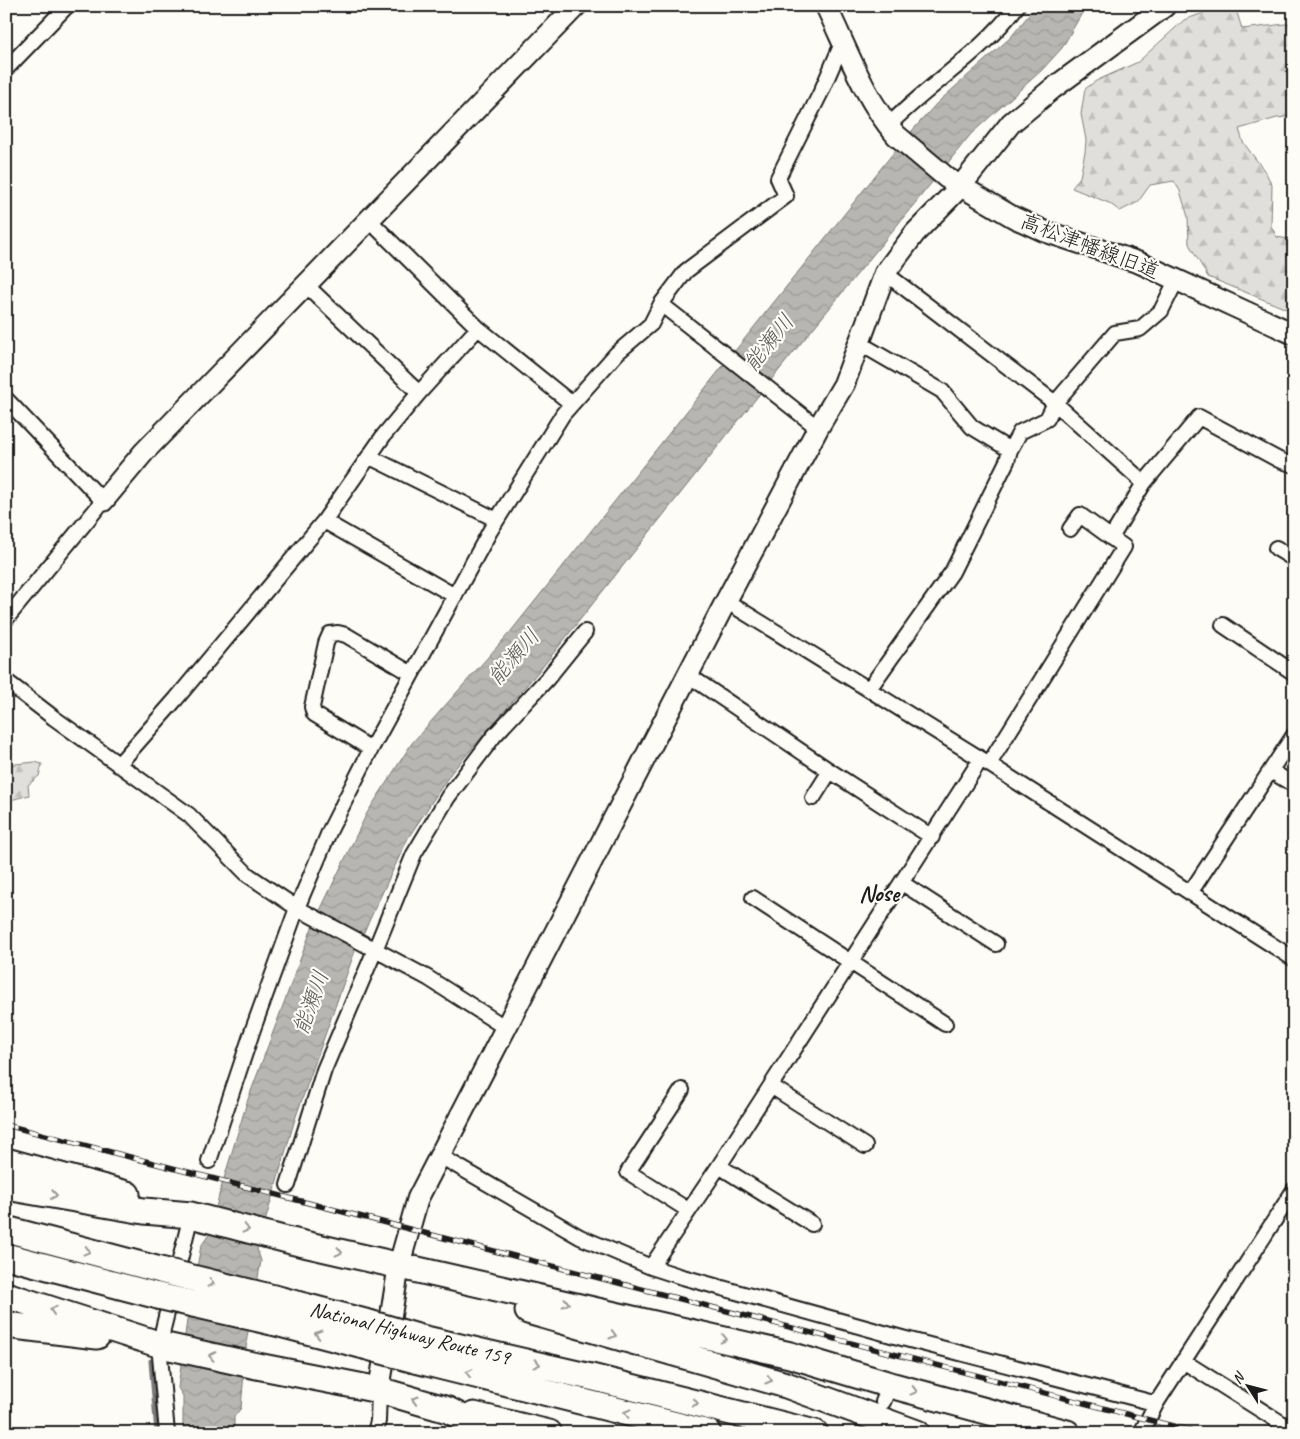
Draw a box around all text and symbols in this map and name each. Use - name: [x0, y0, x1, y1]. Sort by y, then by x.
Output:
- street label: 高松津幡線旧道: [1017, 208, 1163, 284]
- water label: 能瀬川: [737, 308, 800, 377]
- water label: 能瀬川: [482, 623, 546, 691]
- district label: Nose: [859, 878, 901, 908]
- water label: 能瀬川: [286, 967, 335, 1038]
- one-way arrow: [50, 1190, 59, 1200]
- one-way arrow: [241, 1224, 249, 1234]
- one-way arrow: [83, 1245, 92, 1256]
- one-way arrow: [334, 1246, 343, 1257]
- one-way arrow: [207, 1277, 216, 1288]
- street label: National Highway Route 159: [307, 1296, 514, 1371]
- one-way arrow: [561, 1297, 570, 1308]
- one-way arrow: [49, 1306, 58, 1316]
- one-way arrow: [313, 1329, 322, 1340]
- one-way arrow: [608, 1329, 617, 1340]
- one-way arrow: [719, 1333, 728, 1344]
- one-way arrow: [207, 1351, 216, 1362]
- one-way arrow: [533, 1358, 542, 1369]
- north arrow: [1222, 1362, 1272, 1412]
- text: N: [1228, 1368, 1249, 1387]
- one-way arrow: [466, 1369, 474, 1379]
- one-way arrow: [764, 1374, 773, 1384]
- one-way arrow: [910, 1385, 919, 1396]
- one-way arrow: [411, 1396, 419, 1406]
- one-way arrow: [691, 1397, 700, 1408]
- one-way arrow: [623, 1408, 631, 1418]

